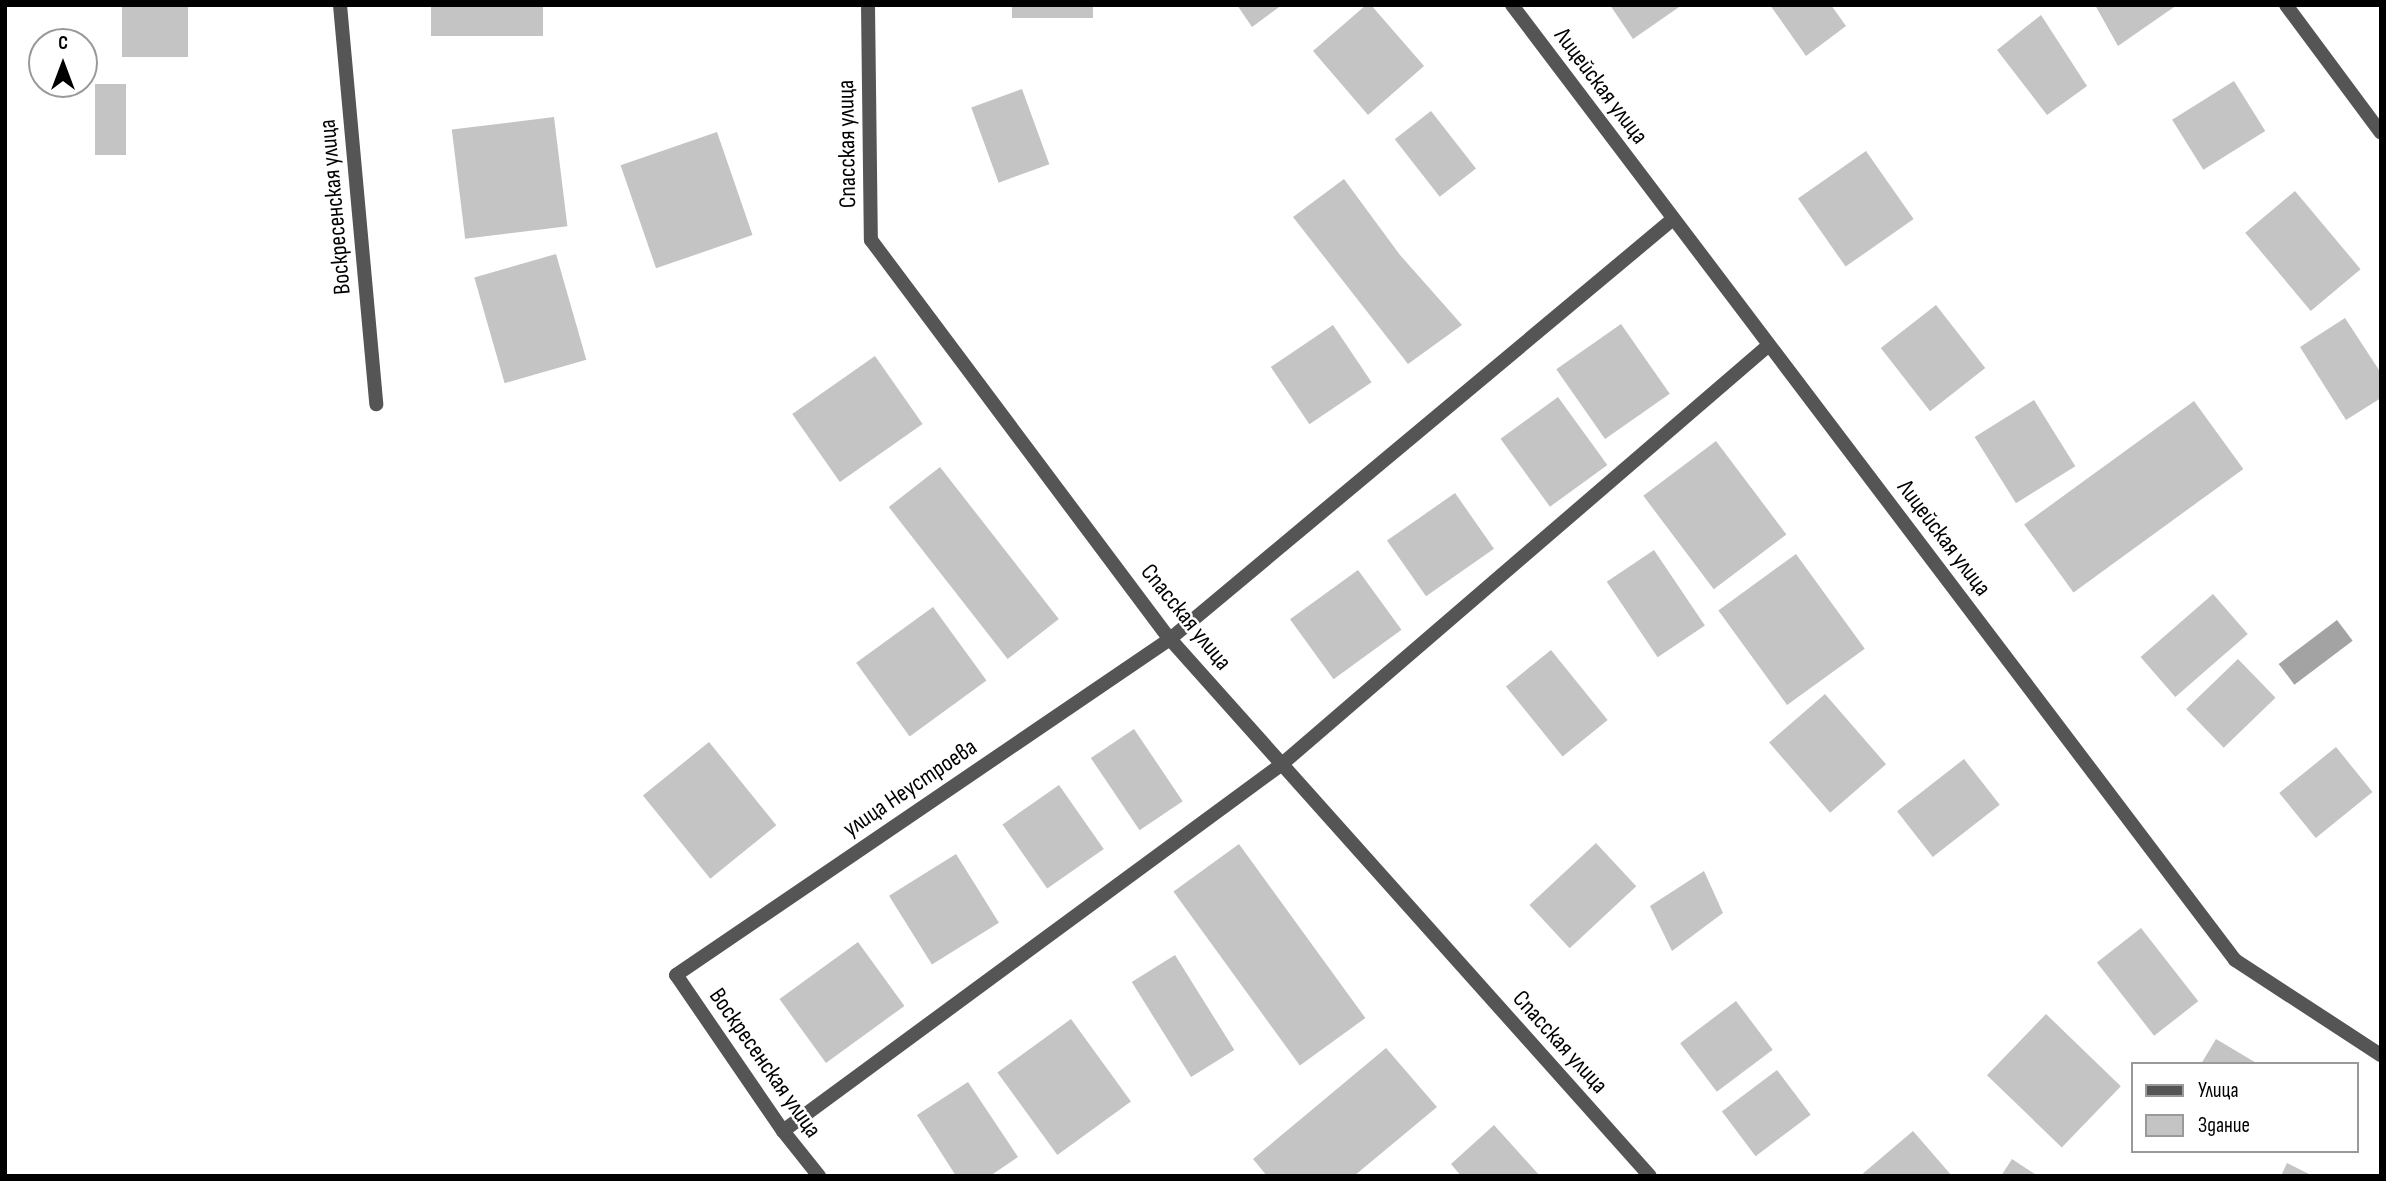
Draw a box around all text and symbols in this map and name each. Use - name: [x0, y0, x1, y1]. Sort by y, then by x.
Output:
- street label: Лицейская улица: [1548, 22, 1654, 150]
- north arrow: [28, 28, 98, 98]
- text: С: [58, 32, 68, 55]
- street label: Спасская улица: [831, 80, 863, 208]
- street label: Воскресенская улица: [313, 118, 357, 296]
- street label: Лицейская улица: [1891, 474, 1997, 602]
- street label: Спасская улица: [1134, 558, 1238, 676]
- street label: улица Неустроева: [838, 733, 982, 843]
- street label: Воскресенская улица: [703, 983, 827, 1143]
- street label: Спасская улица: [1506, 985, 1614, 1099]
- legend: [2130, 1062, 2358, 1153]
- text: Улица: [2198, 1078, 2239, 1103]
- text: Здание: [2198, 1113, 2250, 1138]

